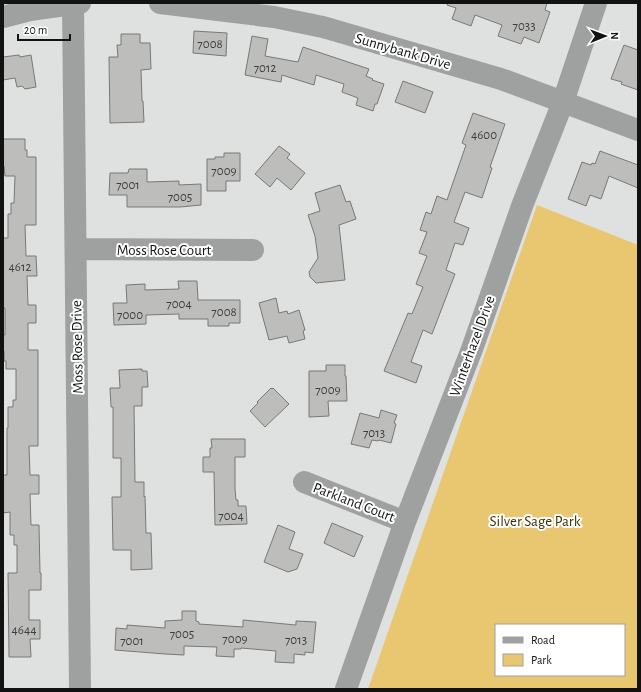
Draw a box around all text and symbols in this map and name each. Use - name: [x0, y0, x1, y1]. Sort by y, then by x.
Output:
- scale bar: [18, 16, 70, 42]
- north arrow: [585, 16, 625, 56]
- house number: 7033: [513, 20, 536, 33]
- text: 20 m: [24, 24, 47, 36]
- street label: Sunnybank Drive: [353, 31, 452, 72]
- text: N: [609, 32, 620, 40]
- house number: 7008: [197, 38, 223, 51]
- house number: 7012: [254, 62, 276, 75]
- house number: 4600: [471, 129, 497, 142]
- house number: 7009: [211, 165, 237, 178]
- house number: 7001: [116, 179, 140, 192]
- house number: 7005: [168, 191, 192, 204]
- street label: Moss Rose Court: [117, 243, 211, 258]
- house number: 4612: [9, 261, 31, 274]
- street label: Winterhazel Drive: [447, 294, 498, 399]
- house number: 7004: [166, 298, 192, 311]
- street label: Moss Rose Drive: [69, 300, 86, 394]
- house number: 7008: [211, 306, 237, 319]
- house number: 7000: [117, 309, 143, 322]
- house number: 7009: [315, 384, 341, 397]
- house number: 7013: [363, 427, 385, 440]
- street label: Parkland Court: [311, 480, 397, 525]
- house number: 7004: [218, 510, 244, 523]
- park label: Silver Sage Park: [489, 514, 581, 529]
- house number: 4644: [12, 624, 36, 637]
- legend: [495, 624, 625, 676]
- house number: 7005: [170, 628, 194, 641]
- house number: 7009: [222, 633, 248, 646]
- house number: 7013: [285, 634, 307, 647]
- text: Road: [531, 634, 555, 646]
- house number: 7001: [120, 635, 144, 648]
- text: Park: [531, 654, 552, 666]

